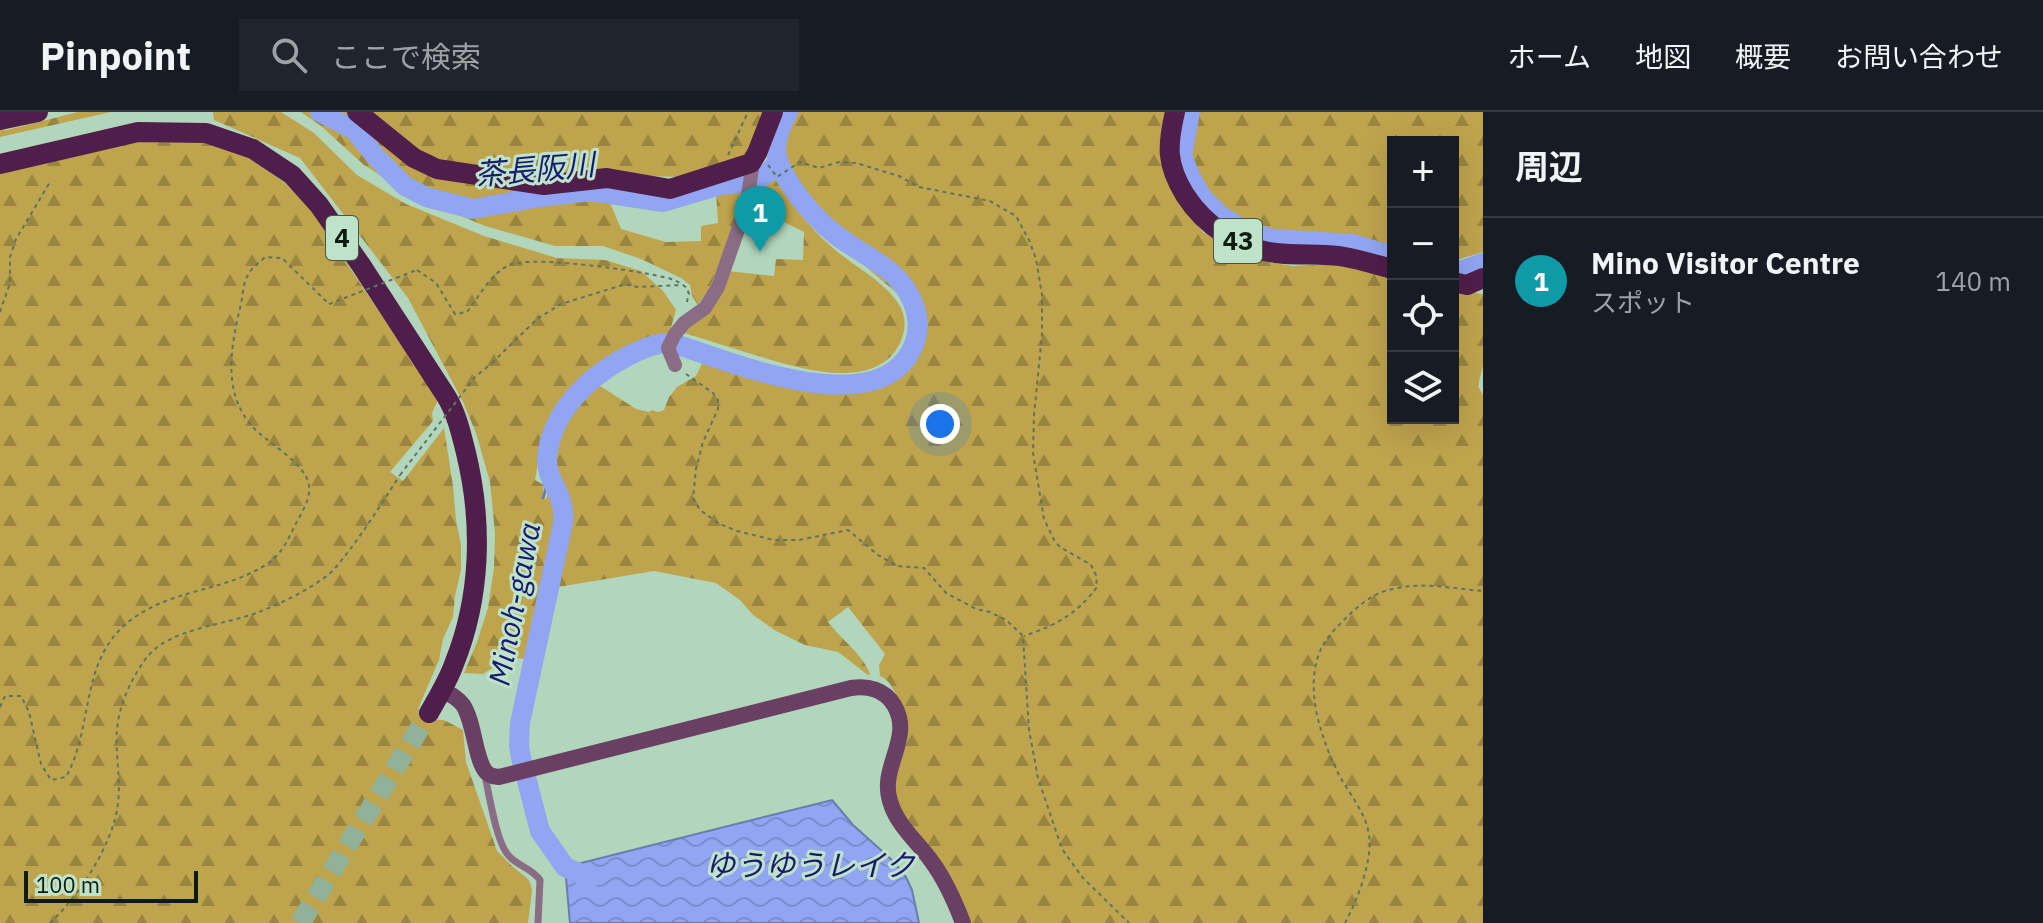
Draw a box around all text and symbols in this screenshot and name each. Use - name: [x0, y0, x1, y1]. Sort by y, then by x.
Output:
- search box: [239, 19, 799, 91]
- text: Pinpoint: [40, 31, 191, 80]
- icon: search: [267, 33, 311, 77]
- text: ここで検索: [331, 37, 481, 76]
- text: ホーム: [1508, 38, 1591, 75]
- text: 地図: [1635, 38, 1691, 75]
- text: 概要: [1735, 38, 1791, 75]
- text: お問い合わせ: [1835, 38, 2003, 75]
- map controls: [1387, 136, 1459, 424]
- button: +: [1387, 136, 1459, 208]
- water label: 茶長阪川: [473, 144, 599, 193]
- text: 周辺: [1515, 144, 1583, 188]
- pin: 1: [734, 186, 786, 252]
- button: −: [1387, 208, 1459, 280]
- road number: 4: [326, 216, 358, 260]
- road number: 43: [1214, 219, 1262, 263]
- text: Mino Visitor Centre: [1591, 243, 1860, 282]
- text: 1: [1533, 264, 1549, 298]
- text: 140 m: [1935, 264, 2011, 298]
- button: locate: [1387, 280, 1459, 352]
- text: スポット: [1591, 285, 1695, 319]
- button: layers: [1387, 352, 1459, 424]
- your location: [920, 404, 960, 444]
- water label: Minoh-gawa: [479, 519, 548, 688]
- water label: ゆうゆうレイク: [705, 845, 916, 884]
- scale bar: [24, 867, 198, 903]
- text: 100 m: [36, 870, 100, 899]

